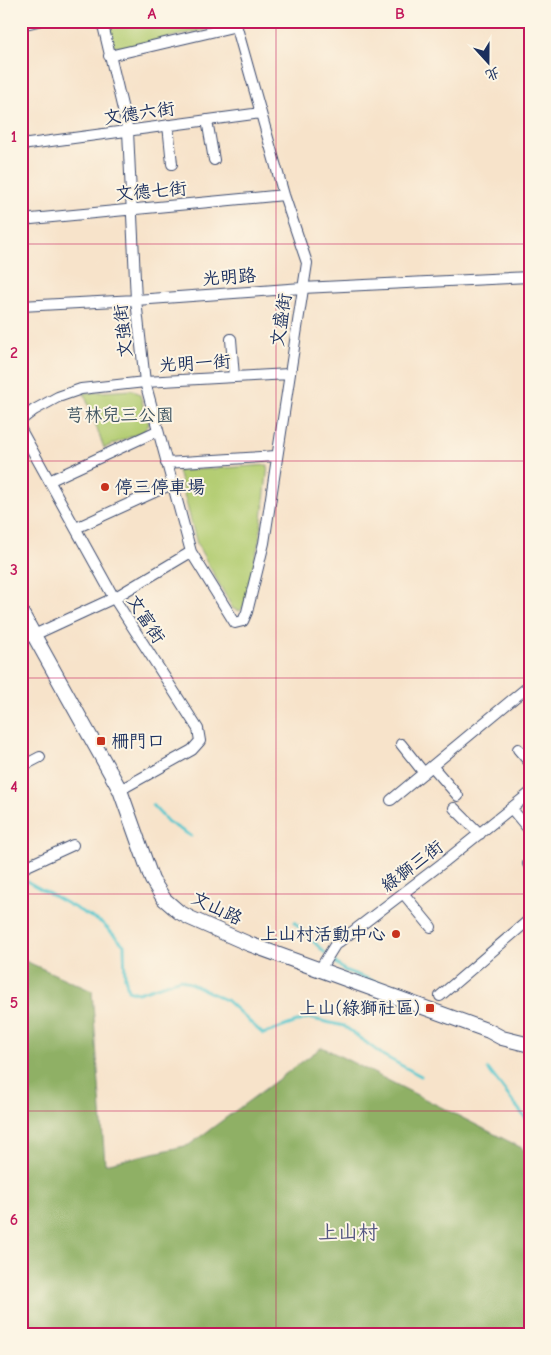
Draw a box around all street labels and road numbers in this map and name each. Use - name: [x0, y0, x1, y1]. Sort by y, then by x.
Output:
- street label: 文德六街: [102, 98, 176, 129]
- street label: 文德七街: [114, 178, 188, 205]
- street label: 光明路: [201, 265, 257, 290]
- street label: 文盛街: [267, 292, 296, 348]
- street label: 文強街: [110, 303, 137, 359]
- street label: 光明一街: [159, 351, 232, 376]
- street label: 文富街: [122, 591, 169, 648]
- street label: 綠獅三街: [377, 836, 447, 896]
- street label: 文山路: [188, 887, 246, 930]

